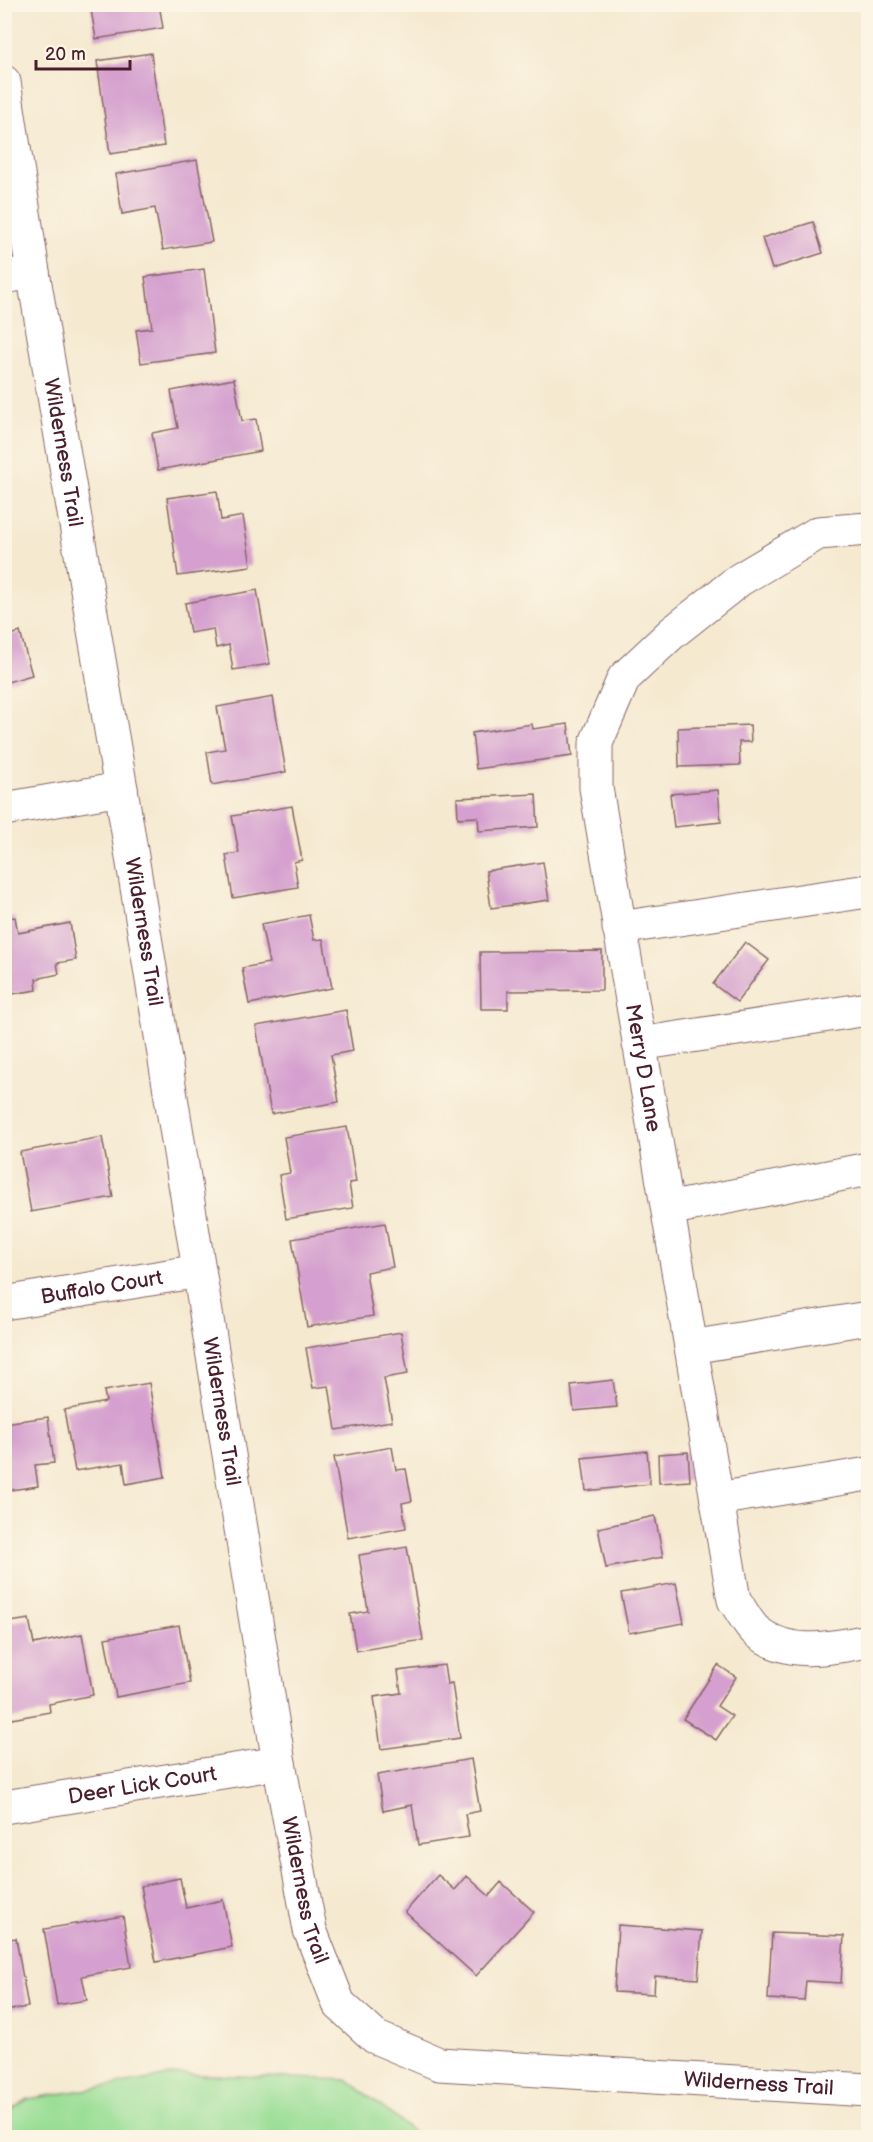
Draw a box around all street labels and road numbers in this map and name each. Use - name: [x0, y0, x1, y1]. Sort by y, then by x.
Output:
- street label: Wilderness Trail: [39, 376, 89, 529]
- street label: Wilderness Trail: [120, 856, 169, 1008]
- street label: Merry D Lane: [620, 1002, 667, 1134]
- street label: Buffalo Court: [39, 1265, 165, 1309]
- street label: Wilderness Trail: [198, 1335, 246, 1488]
- street label: Deer Lick Court: [66, 1761, 219, 1809]
- street label: Wilderness Trail: [277, 1815, 334, 1967]
- street label: Wilderness Trail: [683, 2066, 834, 2100]

